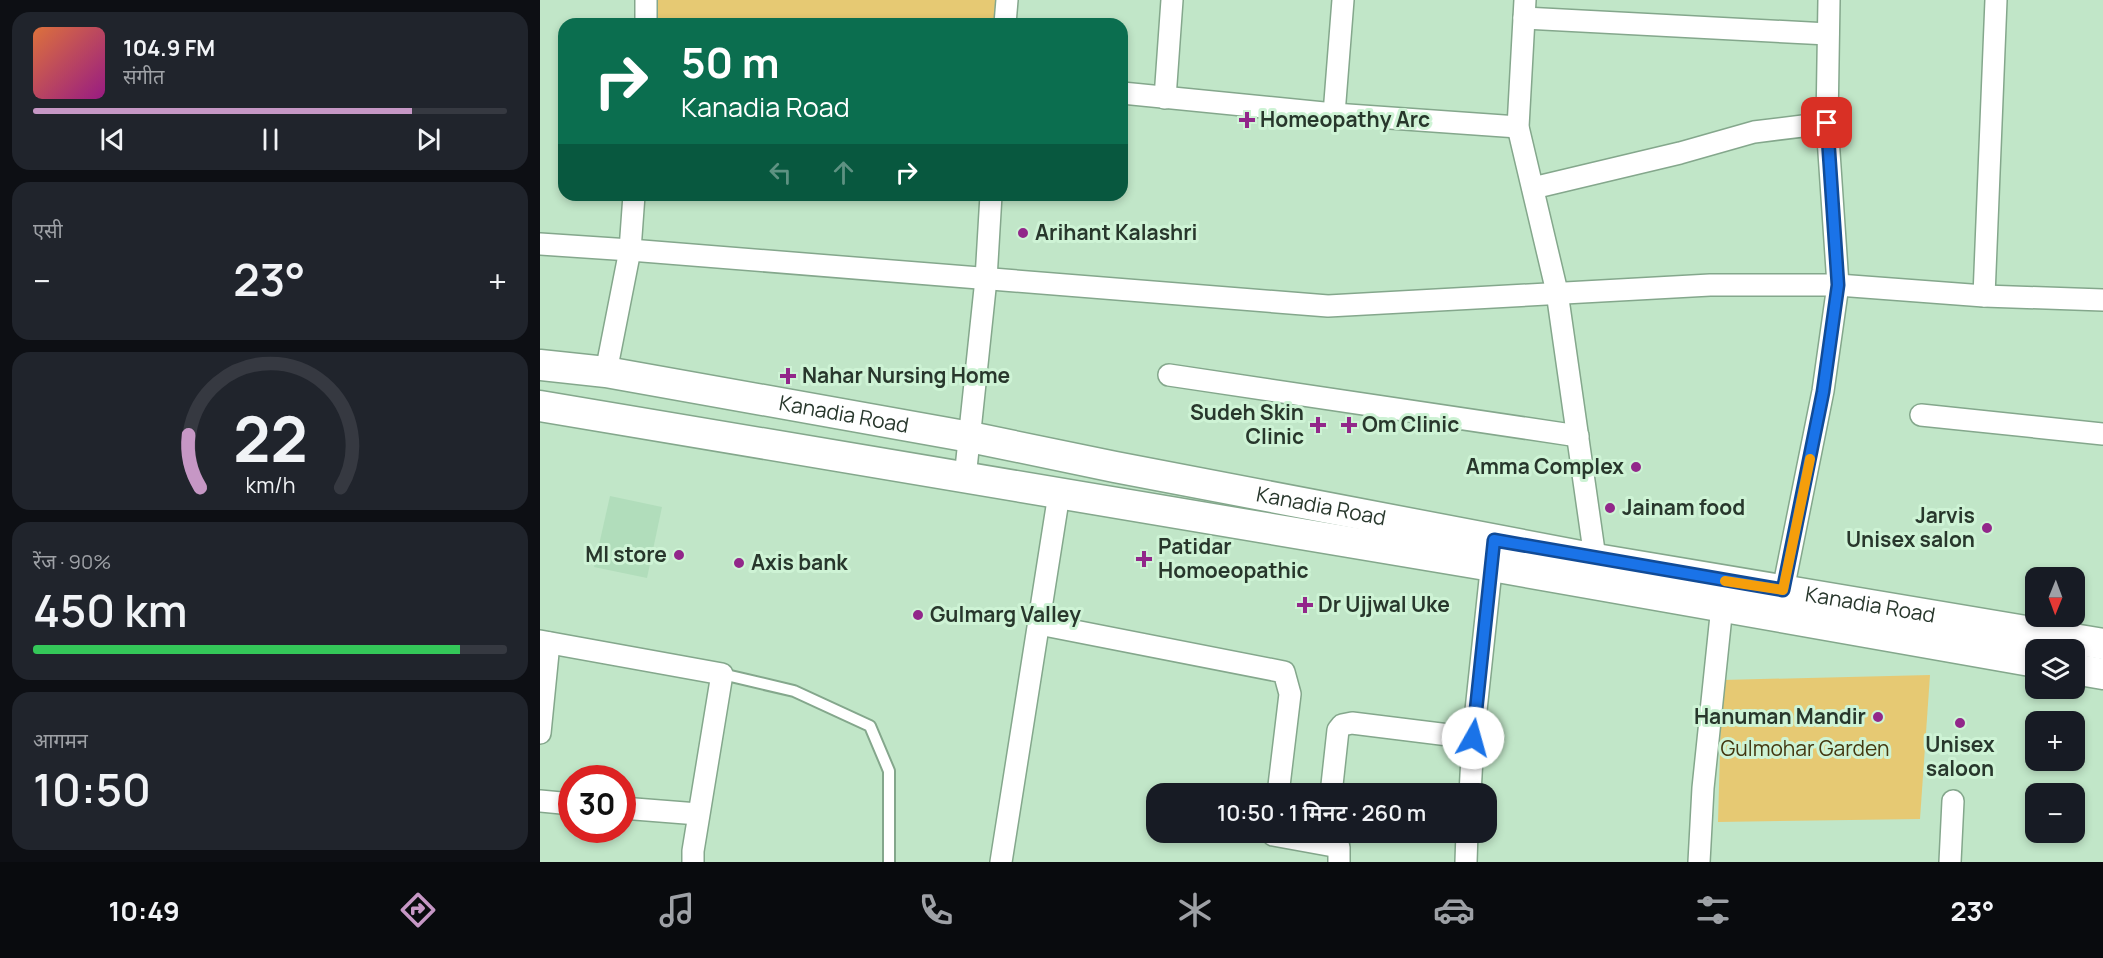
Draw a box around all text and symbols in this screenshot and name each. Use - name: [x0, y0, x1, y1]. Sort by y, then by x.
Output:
- text: 104.9 FM: [123, 33, 215, 63]
- text: 50 m: [681, 33, 779, 91]
- icon: right: [582, 42, 660, 120]
- text: संगीत: [123, 63, 164, 90]
- text: Kanadia Road: [681, 88, 850, 125]
- pin: [1801, 97, 1852, 148]
- place label: Homeopathy Arc: [1260, 105, 1430, 133]
- icon: arrive: [1810, 106, 1843, 139]
- marker: Homeopathy Arc: [1238, 111, 1256, 129]
- icon: previous: [96, 123, 129, 156]
- icon: pause: [254, 123, 287, 156]
- icon: next: [412, 123, 445, 156]
- icon: left: [764, 156, 797, 189]
- icon: ahead: [827, 156, 860, 189]
- icon: right: [890, 156, 923, 189]
- text: एसी: [33, 217, 63, 244]
- place label: Arihant Kalashri: [1035, 218, 1197, 246]
- marker: Arihant Kalashri: [1016, 226, 1030, 240]
- text: 23°: [233, 248, 306, 310]
- text: −: [33, 258, 51, 303]
- text: +: [488, 258, 507, 303]
- place label: Nahar Nursing Home: [802, 361, 1010, 389]
- marker: Nahar Nursing Home: [779, 367, 797, 385]
- street label: Kanadia Road: [777, 388, 911, 439]
- text: 22: [233, 395, 307, 481]
- place label: Sudeh Skin Clinic: [1190, 398, 1304, 450]
- place label: Om Clinic: [1362, 410, 1459, 438]
- marker: Sudeh Skin Clinic: [1309, 416, 1327, 434]
- marker: Om Clinic: [1340, 416, 1358, 434]
- place label: Amma Complex: [1466, 452, 1624, 480]
- marker: Amma Complex: [1629, 460, 1643, 474]
- text: km/h: [245, 470, 295, 499]
- street label: Kanadia Road: [1254, 479, 1388, 532]
- place label: Jainam food: [1622, 493, 1745, 521]
- marker: Jainam food: [1603, 501, 1617, 515]
- place label: Jarvis Unisex salon: [1846, 501, 1975, 553]
- marker: Jarvis Unisex salon: [1980, 521, 1994, 535]
- place label: Patidar Homoeopathic: [1158, 532, 1309, 584]
- place label: MI store: [585, 540, 667, 568]
- text: रेंज · 90%: [33, 548, 111, 575]
- marker: MI store: [672, 548, 686, 562]
- place label: Axis bank: [751, 548, 848, 576]
- marker: Patidar Homoeopathic: [1135, 550, 1153, 568]
- marker: Axis bank: [732, 556, 746, 570]
- north arrow: [2025, 567, 2085, 627]
- map controls: [2025, 567, 2085, 843]
- text: 450 km: [33, 579, 188, 641]
- street label: Kanadia Road: [1803, 579, 1937, 629]
- place label: Dr Ujjwal Uke: [1318, 590, 1450, 618]
- marker: Dr Ujjwal Uke: [1296, 596, 1314, 614]
- place label: Gulmarg Valley: [930, 600, 1081, 628]
- marker: Gulmarg Valley: [911, 608, 925, 622]
- button: layers: [2025, 639, 2085, 699]
- place label: Hanuman Mandir: [1694, 702, 1866, 730]
- position arrow: [1441, 706, 1505, 770]
- marker: Hanuman Mandir: [1871, 710, 1885, 724]
- button: +: [2025, 711, 2085, 771]
- marker: Unisex saloon: [1953, 716, 1967, 730]
- text: आगमन: [33, 727, 88, 754]
- place label: Unisex saloon: [1925, 730, 1995, 782]
- park label: Gulmohar Garden: [1721, 734, 1889, 762]
- text: 10:50: [33, 758, 151, 820]
- speed limit sign: 30: [558, 765, 636, 843]
- button: −: [2025, 783, 2085, 843]
- text: 10:50 · 1 मिनट · 260 m: [1217, 798, 1426, 828]
- icon: directions: [397, 889, 439, 931]
- icon: music: [656, 889, 698, 931]
- icon: phone: [915, 889, 957, 931]
- icon: climate: [1174, 889, 1216, 931]
- icon: car: [1433, 889, 1475, 931]
- icon: filters: [1692, 889, 1734, 931]
- text: 10:49: [108, 892, 180, 929]
- text: 23°: [1951, 892, 1994, 929]

